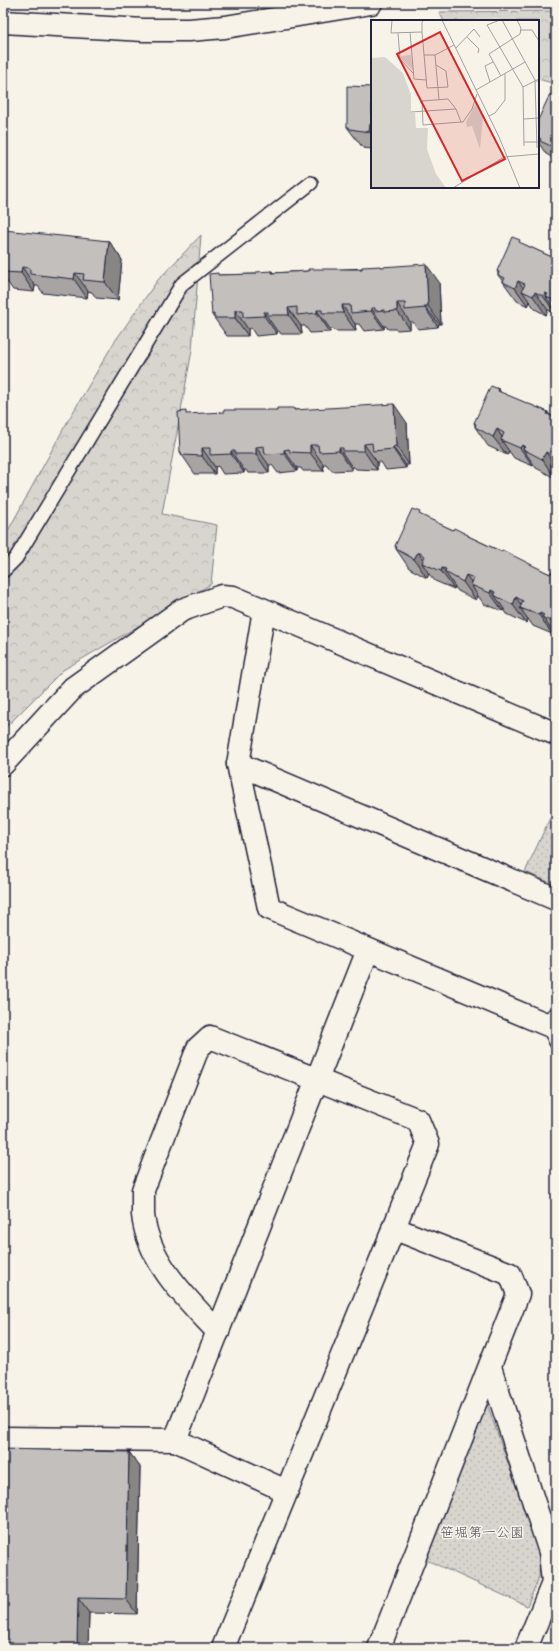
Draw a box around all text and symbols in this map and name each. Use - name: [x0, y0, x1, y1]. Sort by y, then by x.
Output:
- inset map: [371, 20, 539, 188]
- park label: 笹堀第一公園: [440, 1523, 524, 1543]

